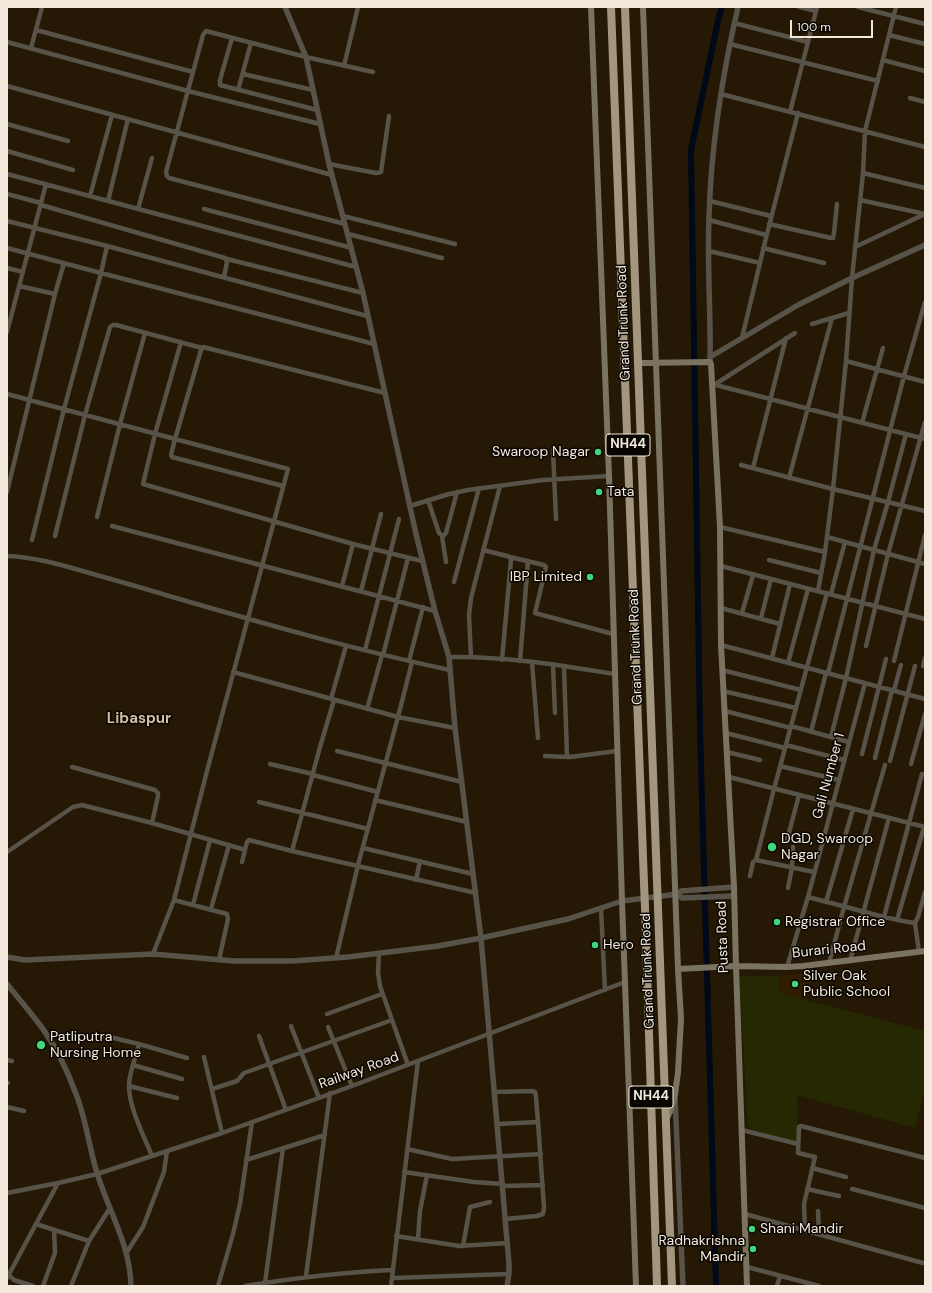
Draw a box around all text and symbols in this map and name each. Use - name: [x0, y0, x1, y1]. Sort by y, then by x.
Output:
- scale bar: [792, 12, 875, 38]
- text: 100 m: [797, 19, 831, 35]
- street label: Grand Trunk Road: [614, 265, 634, 381]
- road number: NH44: [606, 434, 650, 456]
- place label: Swaroop Nagar: [492, 444, 590, 460]
- marker: Swaroop Nagar: [593, 447, 603, 457]
- place label: Tata: [607, 484, 634, 500]
- marker: Tata: [594, 487, 604, 497]
- place label: IBP Limited: [510, 569, 582, 585]
- marker: IBP Limited: [585, 572, 595, 582]
- street label: Grand Trunk Road: [626, 589, 646, 705]
- district label: Libaspur: [107, 710, 171, 728]
- street label: Gali Number 1: [809, 731, 849, 821]
- place label: DGD, Swaroop Nagar: [781, 831, 873, 864]
- marker: DGD, Swaroop Nagar: [766, 841, 778, 853]
- street label: Pusta Road: [713, 901, 733, 973]
- street label: Grand Trunk Road: [638, 913, 658, 1029]
- place label: Registrar Office: [785, 914, 885, 930]
- marker: Registrar Office: [772, 917, 782, 927]
- place label: Hero: [603, 937, 634, 953]
- street label: Burari Road: [791, 938, 867, 962]
- marker: Hero: [590, 940, 600, 950]
- place label: Silver Oak Public School: [803, 968, 890, 1000]
- marker: Silver Oak Public School: [790, 979, 800, 989]
- place label: Patliputra Nursing Home: [50, 1029, 141, 1062]
- marker: Patliputra Nursing Home: [35, 1039, 47, 1051]
- street label: Railway Road: [317, 1049, 401, 1093]
- road number: NH44: [629, 1086, 673, 1108]
- place label: Shani Mandir: [760, 1221, 844, 1237]
- marker: Shani Mandir: [747, 1224, 757, 1234]
- place label: Radhakrishna Mandir: [658, 1233, 745, 1266]
- marker: Radhakrishna Mandir: [748, 1244, 758, 1254]

